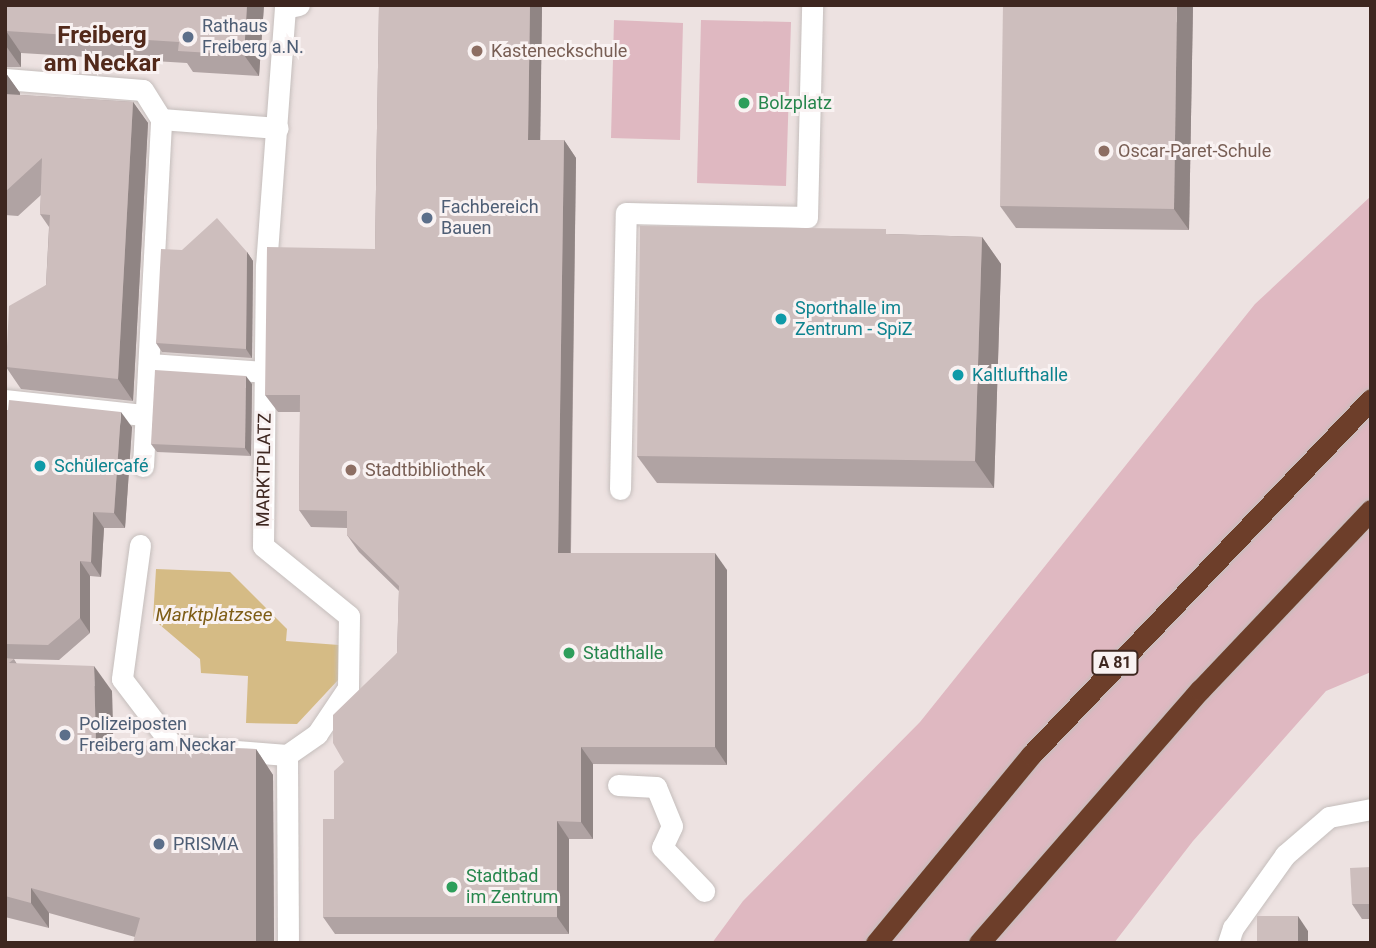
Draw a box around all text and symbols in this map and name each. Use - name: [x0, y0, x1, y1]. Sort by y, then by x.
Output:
- place label: Rathaus Freiberg a.N.: [202, 16, 304, 58]
- district label: Freiberg am Neckar: [44, 22, 160, 78]
- marker: Rathaus Freiberg a.N.: [180, 29, 196, 45]
- place label: Kasteneckschule: [491, 40, 627, 62]
- marker: Kasteneckschule: [469, 43, 485, 59]
- place label: Bolzplatz: [758, 92, 832, 114]
- marker: Bolzplatz: [736, 95, 752, 111]
- place label: Oscar-Paret-Schule: [1118, 140, 1271, 162]
- marker: Oscar-Paret-Schule: [1096, 143, 1112, 159]
- place label: Fachbereich Bauen: [441, 197, 539, 240]
- marker: Fachbereich Bauen: [419, 210, 435, 226]
- place label: Sporthalle im Zentrum - SpiZ: [795, 298, 913, 340]
- marker: Sporthalle im Zentrum - SpiZ: [773, 311, 789, 327]
- place label: Kaltlufthalle: [972, 364, 1068, 386]
- marker: Kaltlufthalle: [950, 367, 966, 383]
- street label: MARKTPLATZ: [252, 413, 276, 527]
- place label: Schülercafé: [54, 455, 149, 477]
- marker: Schülercafé: [32, 458, 48, 474]
- place label: Stadtbibliothek: [365, 459, 485, 481]
- marker: Stadtbibliothek: [343, 462, 359, 478]
- water label: Marktplatzsee: [156, 604, 272, 626]
- place label: Stadthalle: [583, 642, 663, 664]
- marker: Stadthalle: [561, 645, 577, 661]
- road number: A 81: [1090, 650, 1140, 676]
- place label: Polizeiposten Freiberg am Neckar: [79, 714, 236, 756]
- marker: Polizeiposten Freiberg am Neckar: [57, 727, 73, 743]
- place label: PRISMA: [173, 833, 239, 855]
- marker: PRISMA: [151, 836, 167, 852]
- place label: Stadtbad im Zentrum: [466, 866, 558, 908]
- marker: Stadtbad im Zentrum: [444, 879, 460, 895]

